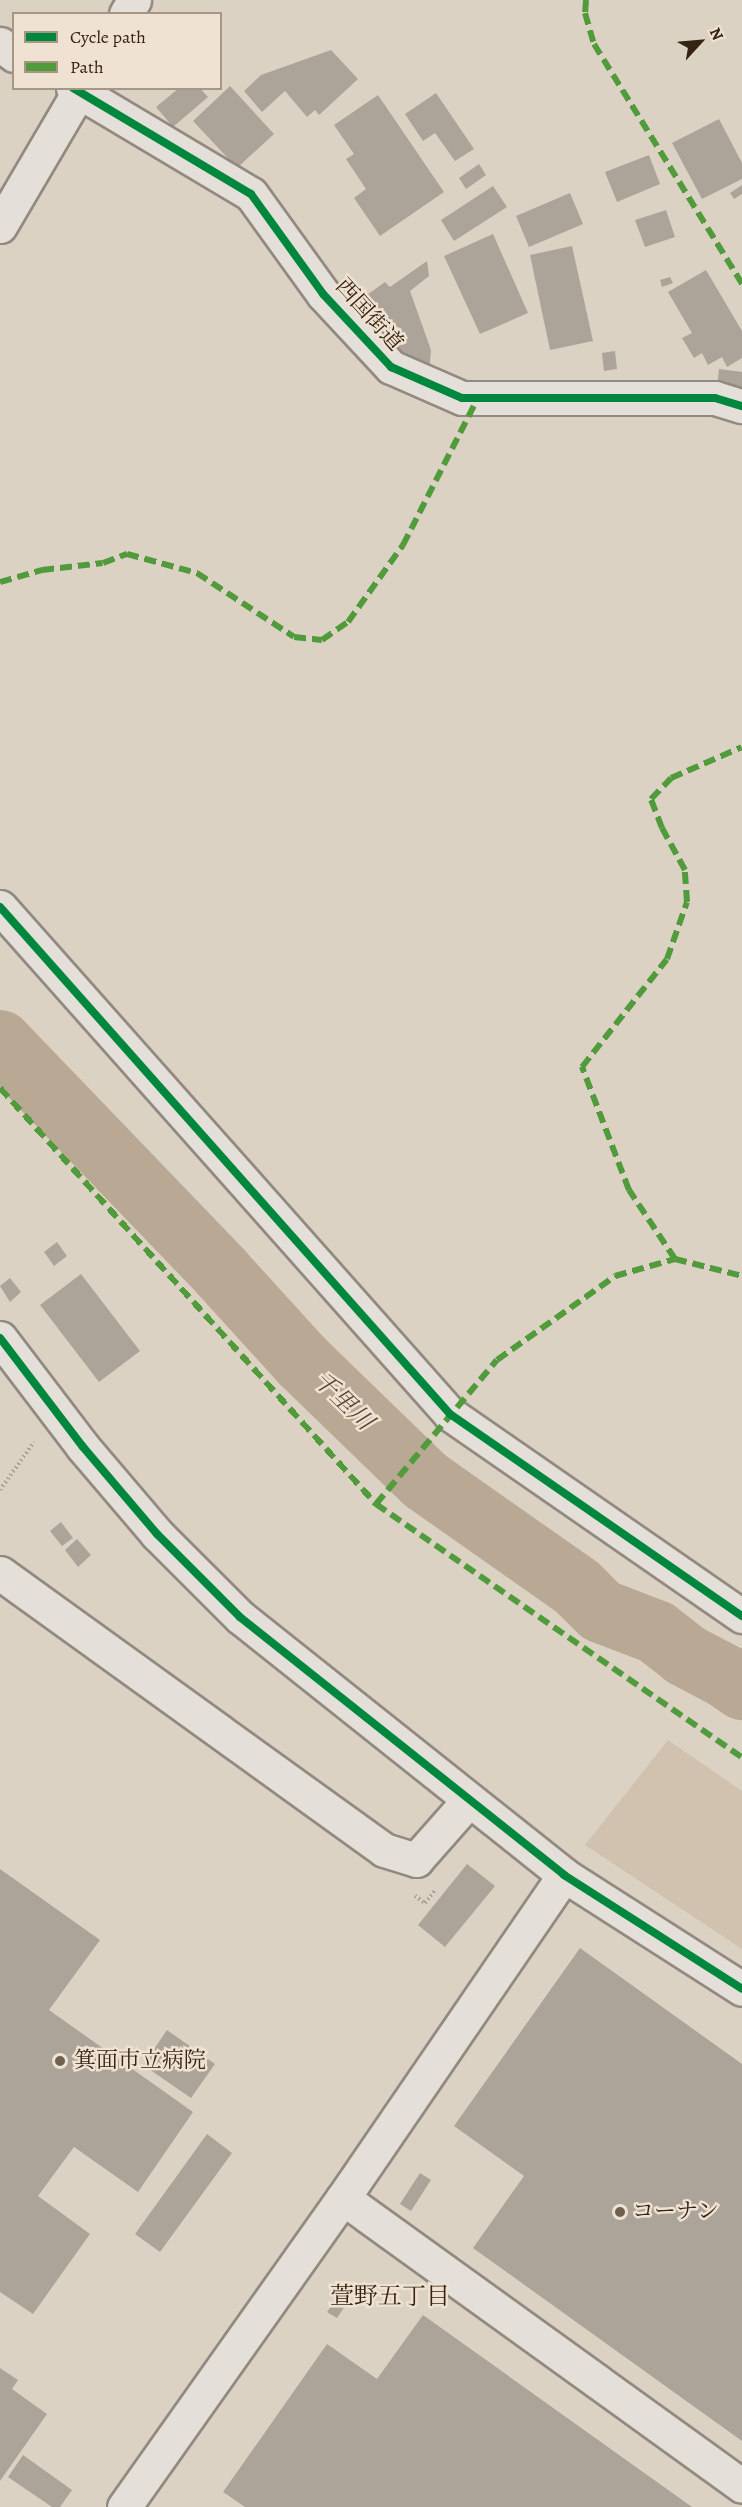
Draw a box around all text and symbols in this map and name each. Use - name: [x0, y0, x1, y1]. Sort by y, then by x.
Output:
- legend: [12, 12, 222, 90]
- north arrow: [670, 12, 730, 72]
- text: N: [704, 24, 729, 44]
- text: Cycle path: [70, 25, 146, 49]
- text: Path: [70, 55, 104, 79]
- street label: 西国街道: [330, 273, 408, 357]
- water label: 千里川: [307, 1366, 379, 1436]
- place label: 箕面市立病院: [74, 2048, 206, 2074]
- marker: 箕面市立病院: [51, 2052, 69, 2070]
- place label: コーナン: [632, 2199, 720, 2225]
- marker: コーナン: [613, 2205, 627, 2219]
- district label: 萱野五丁目: [330, 2283, 450, 2311]

